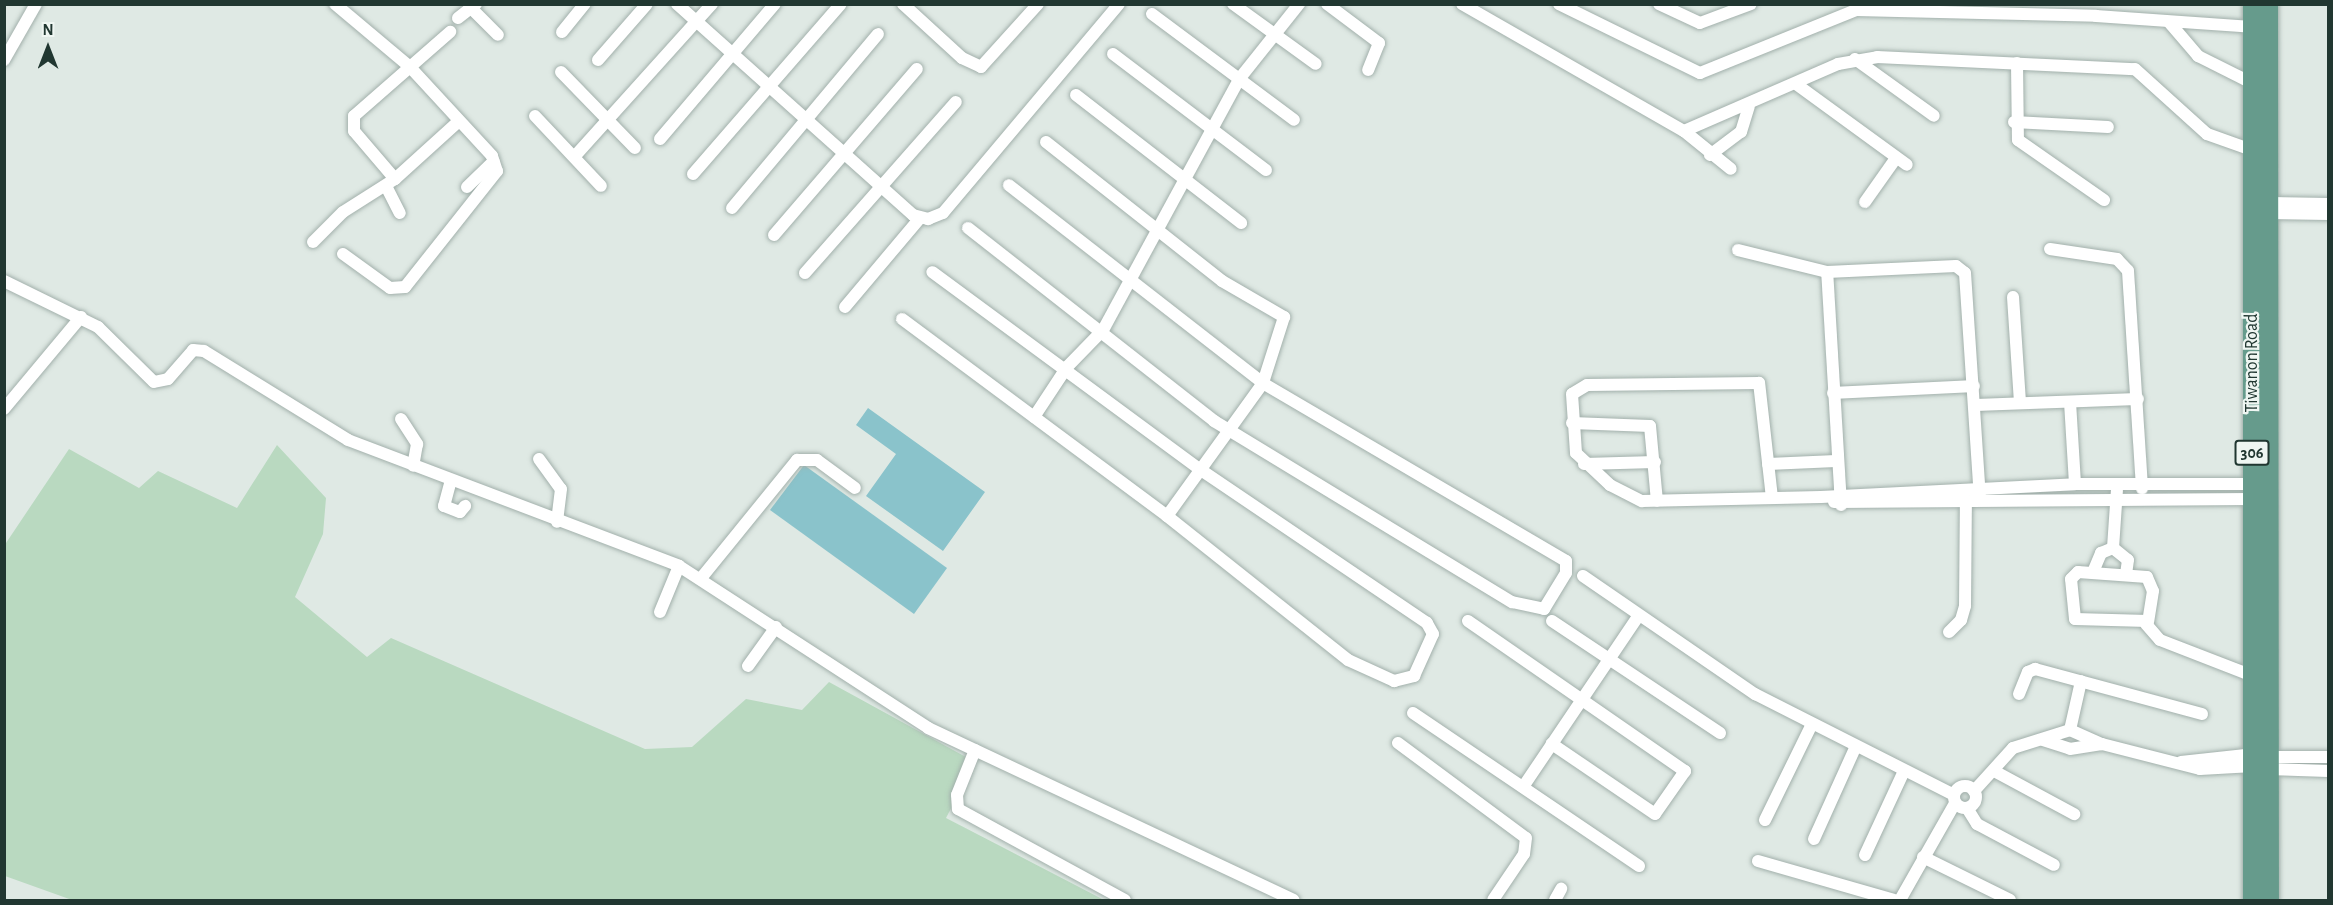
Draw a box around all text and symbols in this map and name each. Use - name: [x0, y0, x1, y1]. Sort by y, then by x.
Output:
- north arrow: [18, 18, 78, 78]
- text: N: [42, 22, 54, 38]
- street label: Tiwanon Road: [2241, 313, 2263, 413]
- road number: 306: [2234, 440, 2270, 466]

